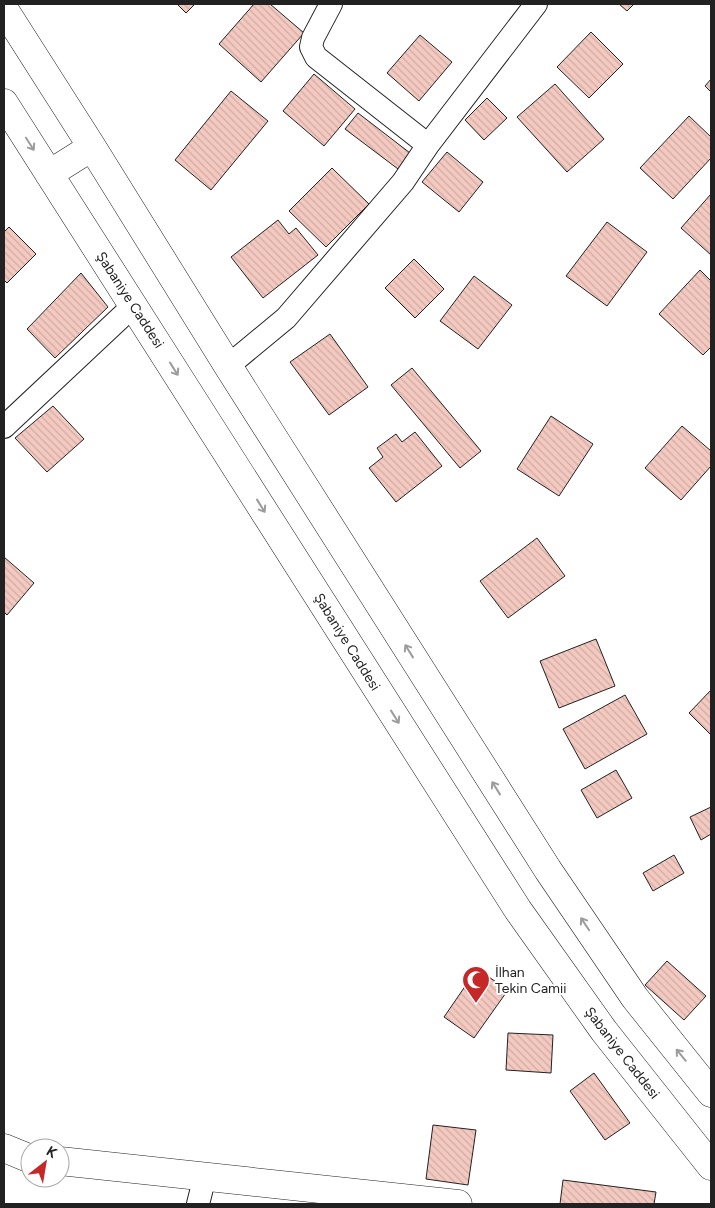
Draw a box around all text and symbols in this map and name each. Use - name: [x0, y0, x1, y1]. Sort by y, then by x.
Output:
- one-way arrow: [25, 136, 35, 150]
- street label: Şabaniye Caddesi: [93, 249, 167, 351]
- one-way arrow: [170, 361, 180, 375]
- one-way arrow: [256, 499, 267, 513]
- street label: Şabaniye Caddesi: [310, 590, 384, 694]
- one-way arrow: [404, 644, 414, 658]
- one-way arrow: [390, 710, 401, 724]
- one-way arrow: [491, 782, 501, 796]
- one-way arrow: [580, 918, 590, 932]
- place label: İlhan Tekin Camii: [495, 964, 566, 997]
- mosque icon: İlhan Tekin Camii: [461, 965, 491, 1004]
- street label: Şabaniye Caddesi: [581, 1004, 663, 1102]
- one-way arrow: [675, 1049, 686, 1062]
- north arrow: [20, 1138, 70, 1188]
- text: K: [43, 1143, 60, 1162]

